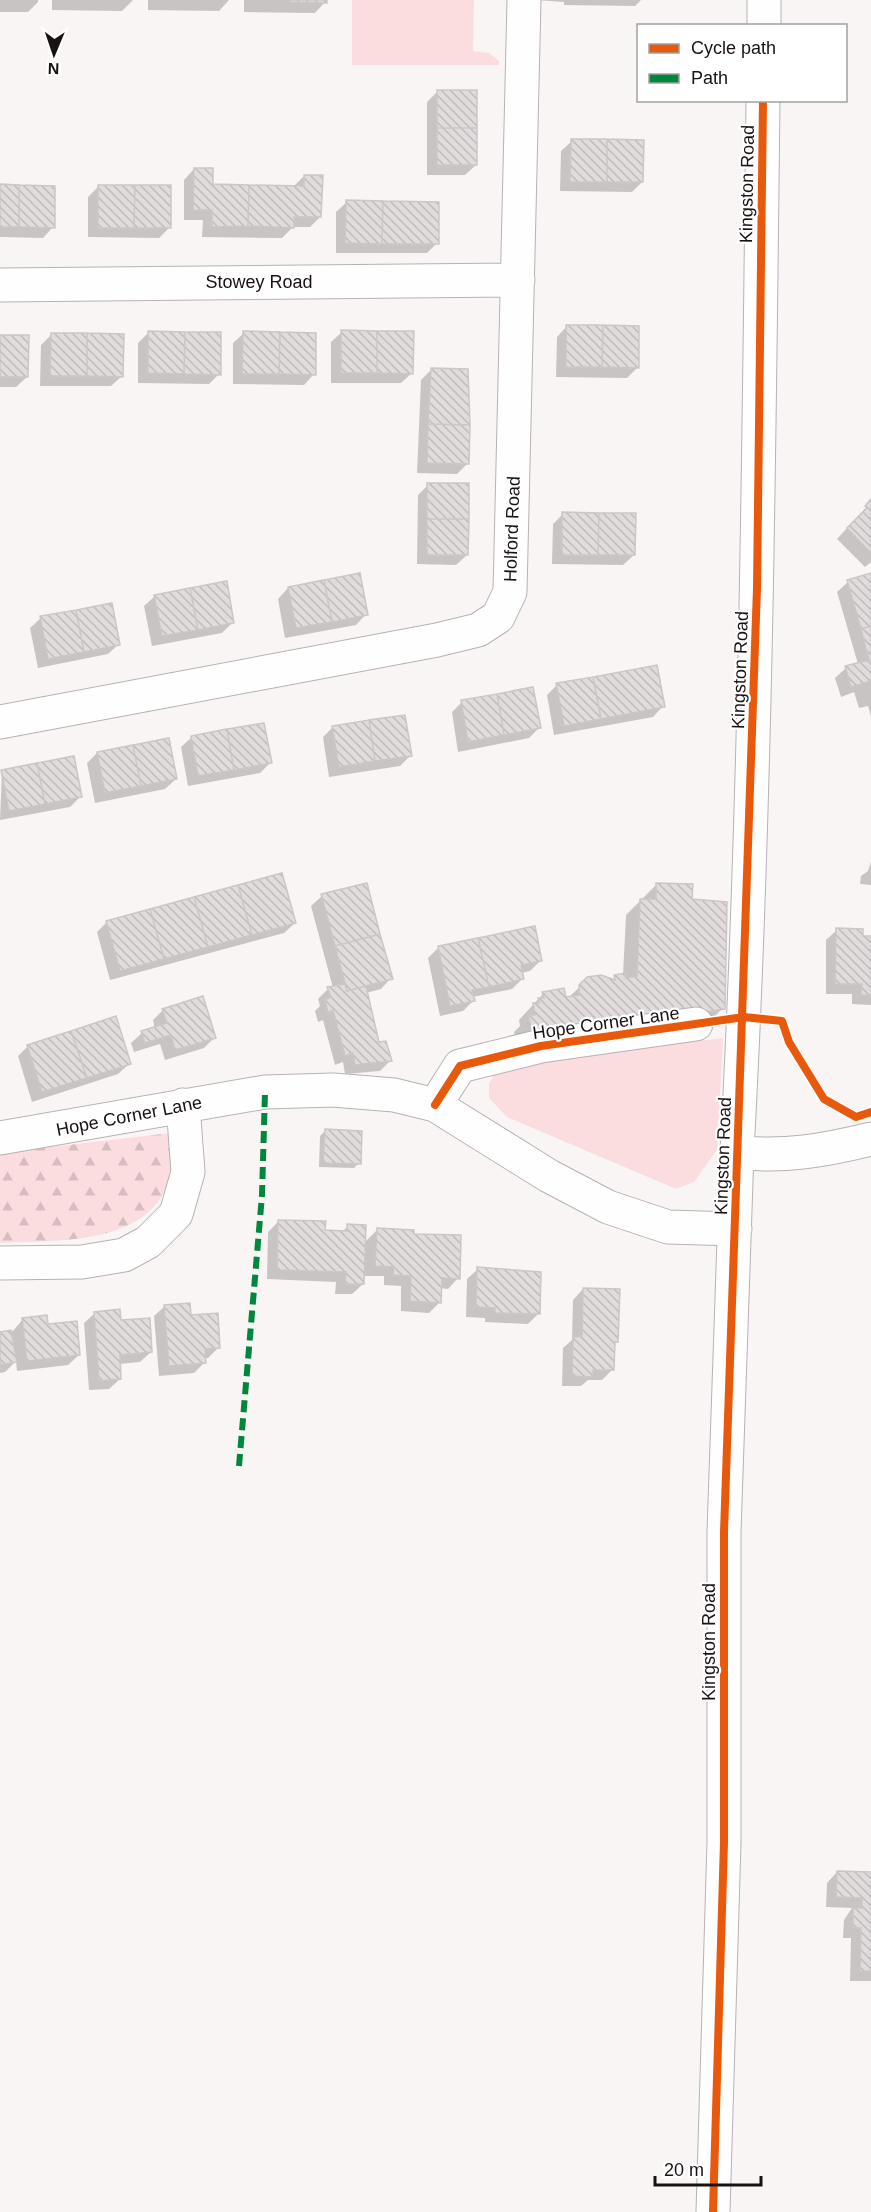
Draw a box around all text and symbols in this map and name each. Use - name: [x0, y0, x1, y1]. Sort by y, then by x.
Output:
- north arrow: [24, 24, 84, 84]
- legend: [637, 24, 847, 102]
- text: Cycle path: [691, 38, 776, 58]
- text: N: [47, 60, 60, 77]
- text: Path: [691, 68, 728, 88]
- street label: Kingston Road: [736, 125, 758, 243]
- street label: Stowey Road: [205, 272, 313, 292]
- street label: Holford Road: [500, 476, 524, 582]
- street label: Kingston Road: [728, 611, 752, 729]
- street label: Hope Corner Lane: [531, 1003, 681, 1043]
- street label: Hope Corner Lane: [54, 1092, 204, 1140]
- street label: Kingston Road: [711, 1097, 735, 1215]
- street label: Kingston Road: [699, 1583, 719, 1701]
- scale bar: [655, 2149, 762, 2187]
- text: 20 m: [664, 2160, 704, 2180]

